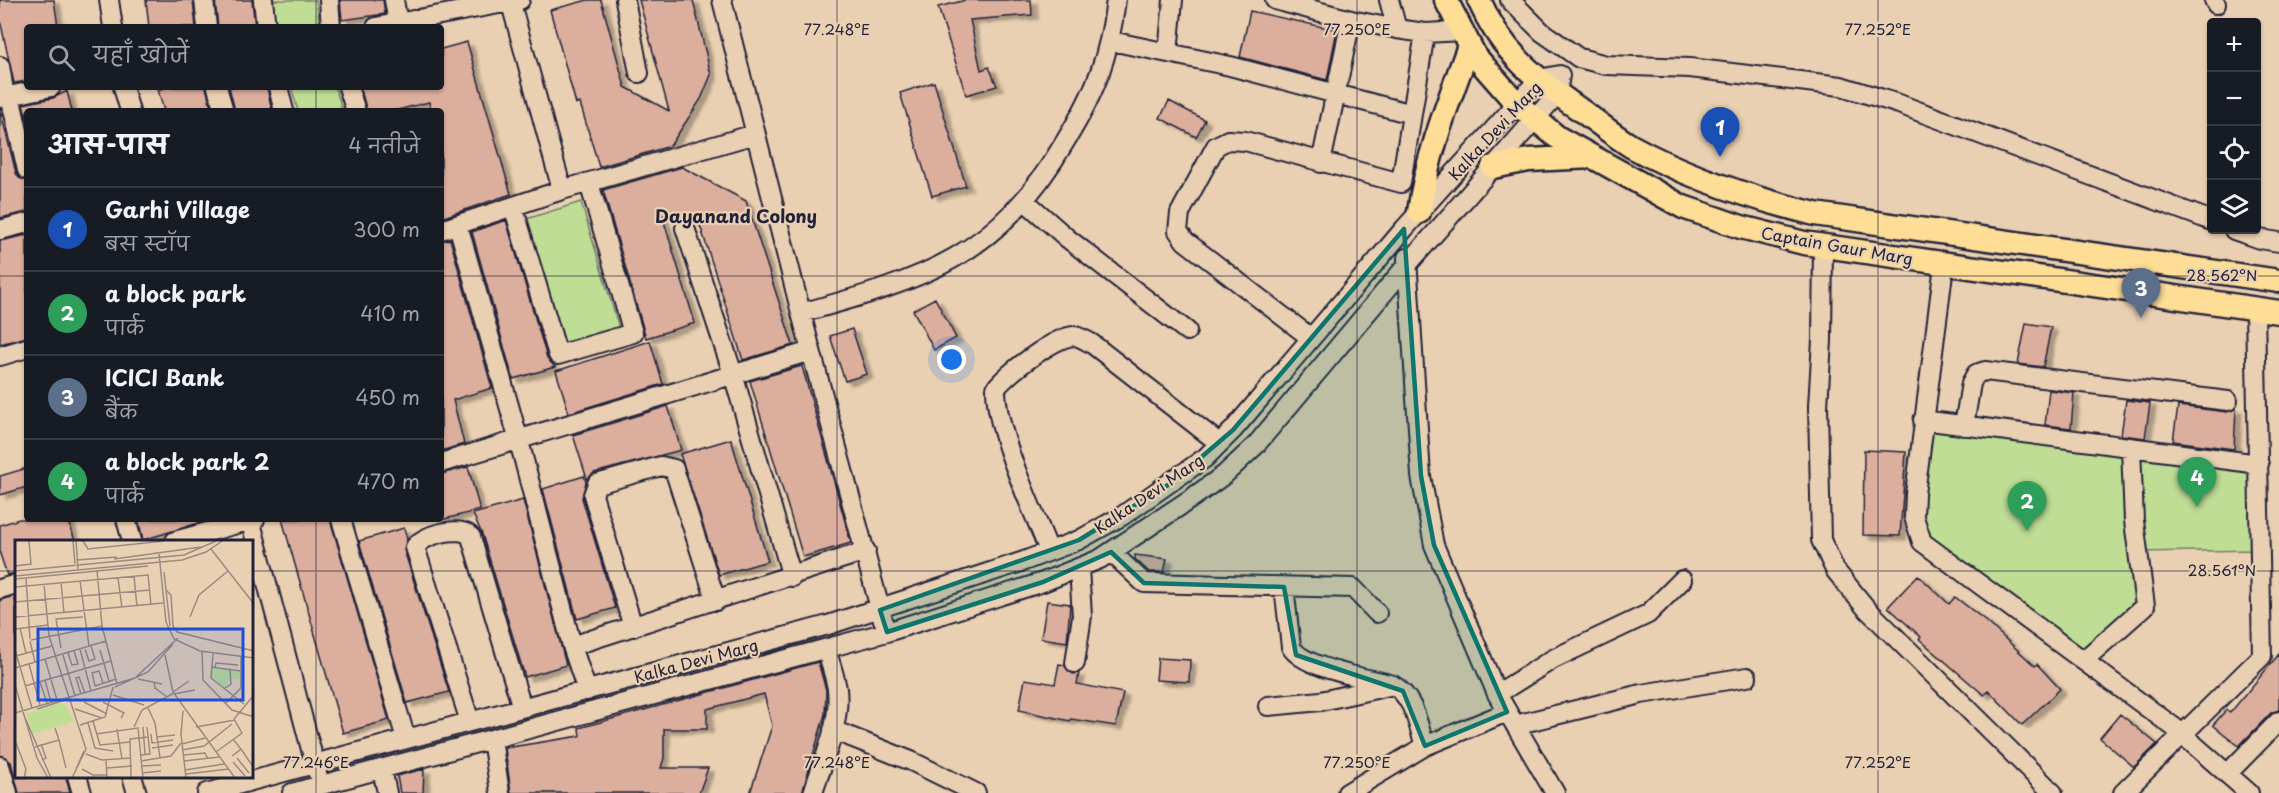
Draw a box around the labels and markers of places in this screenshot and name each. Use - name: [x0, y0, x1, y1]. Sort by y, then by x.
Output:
- pin: 1: [1700, 108, 1740, 157]
- pin: 3: [2122, 268, 2160, 318]
- pin: 4: [2178, 458, 2216, 507]
- pin: 2: [2008, 482, 2046, 531]

